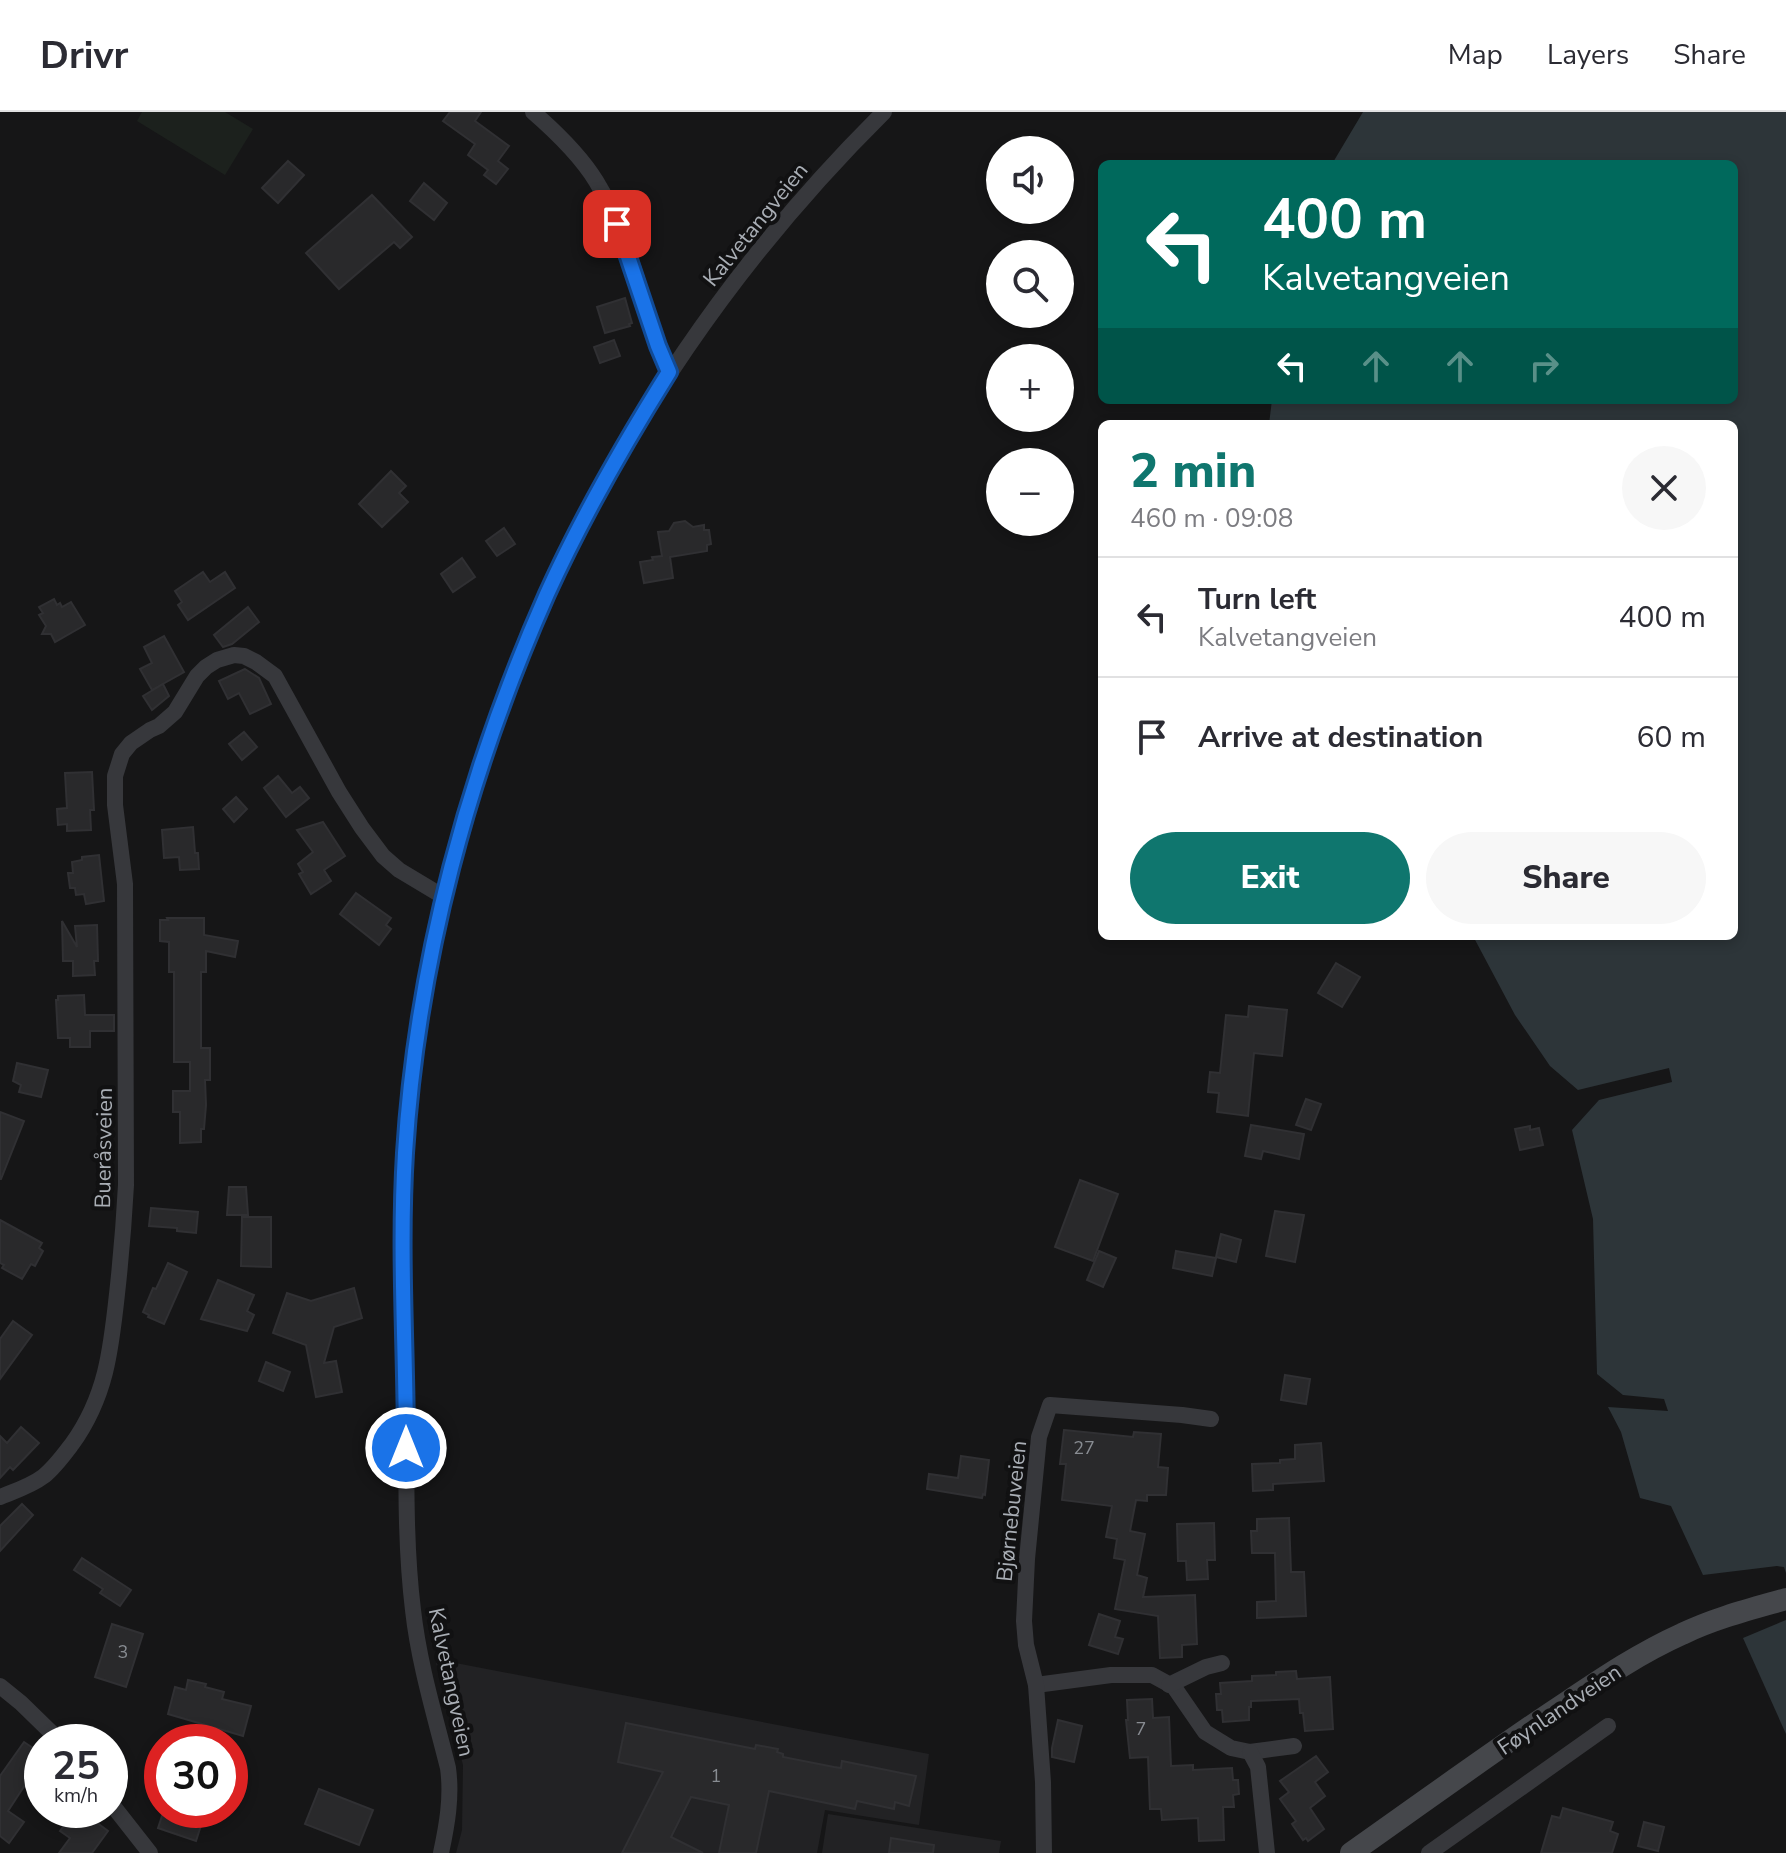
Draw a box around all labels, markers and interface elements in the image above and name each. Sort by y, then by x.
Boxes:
text: Drivr [40,30,128,81]
text: Map [1448,36,1503,74]
text: Layers [1547,36,1629,74]
text: Share [1673,36,1746,74]
map controls [986,136,1074,536]
button: sound [986,136,1074,224]
street label: Kalvetangveien [696,156,815,293]
text: 400 m [1262,181,1427,258]
pin [583,190,651,258]
icon: left [1130,192,1234,296]
icon: arrive [595,202,639,246]
button: search [986,240,1074,328]
text: Kalvetangveien [1262,254,1510,303]
button: + [986,344,1074,432]
icon: left [1270,344,1314,388]
icon: ahead [1354,344,1398,388]
icon: ahead [1438,344,1482,388]
icon: right [1522,344,1566,388]
text: 2 min [1130,438,1256,504]
button: close [1622,446,1706,530]
button: − [986,448,1074,536]
text: 460 m · 09:08 [1130,501,1293,536]
text: Turn left [1198,579,1316,620]
icon: left [1130,595,1174,639]
text: 400 m [1619,597,1706,638]
text: Kalvetangveien [1198,620,1377,655]
icon: arrive [1130,715,1174,759]
text: Arrive at destination [1198,717,1483,758]
text: 60 m [1637,717,1706,758]
button: Exit [1130,832,1410,924]
button: Share [1426,832,1706,924]
street label: Bueråsveien [88,1087,120,1209]
position arrow [364,1406,448,1490]
house number: 27 [1073,1436,1095,1460]
street label: Bjørnebuveien [990,1439,1034,1583]
street label: Kalvetangveien [421,1605,481,1759]
house number: 3 [118,1640,128,1664]
street label: Føynlandveien [1492,1657,1627,1762]
house number: 7 [1136,1717,1146,1741]
speed limit sign: 30 [144,1724,248,1828]
text: 25 [52,1739,100,1793]
house number: 1 [711,1764,721,1788]
text: km/h [54,1782,98,1809]

